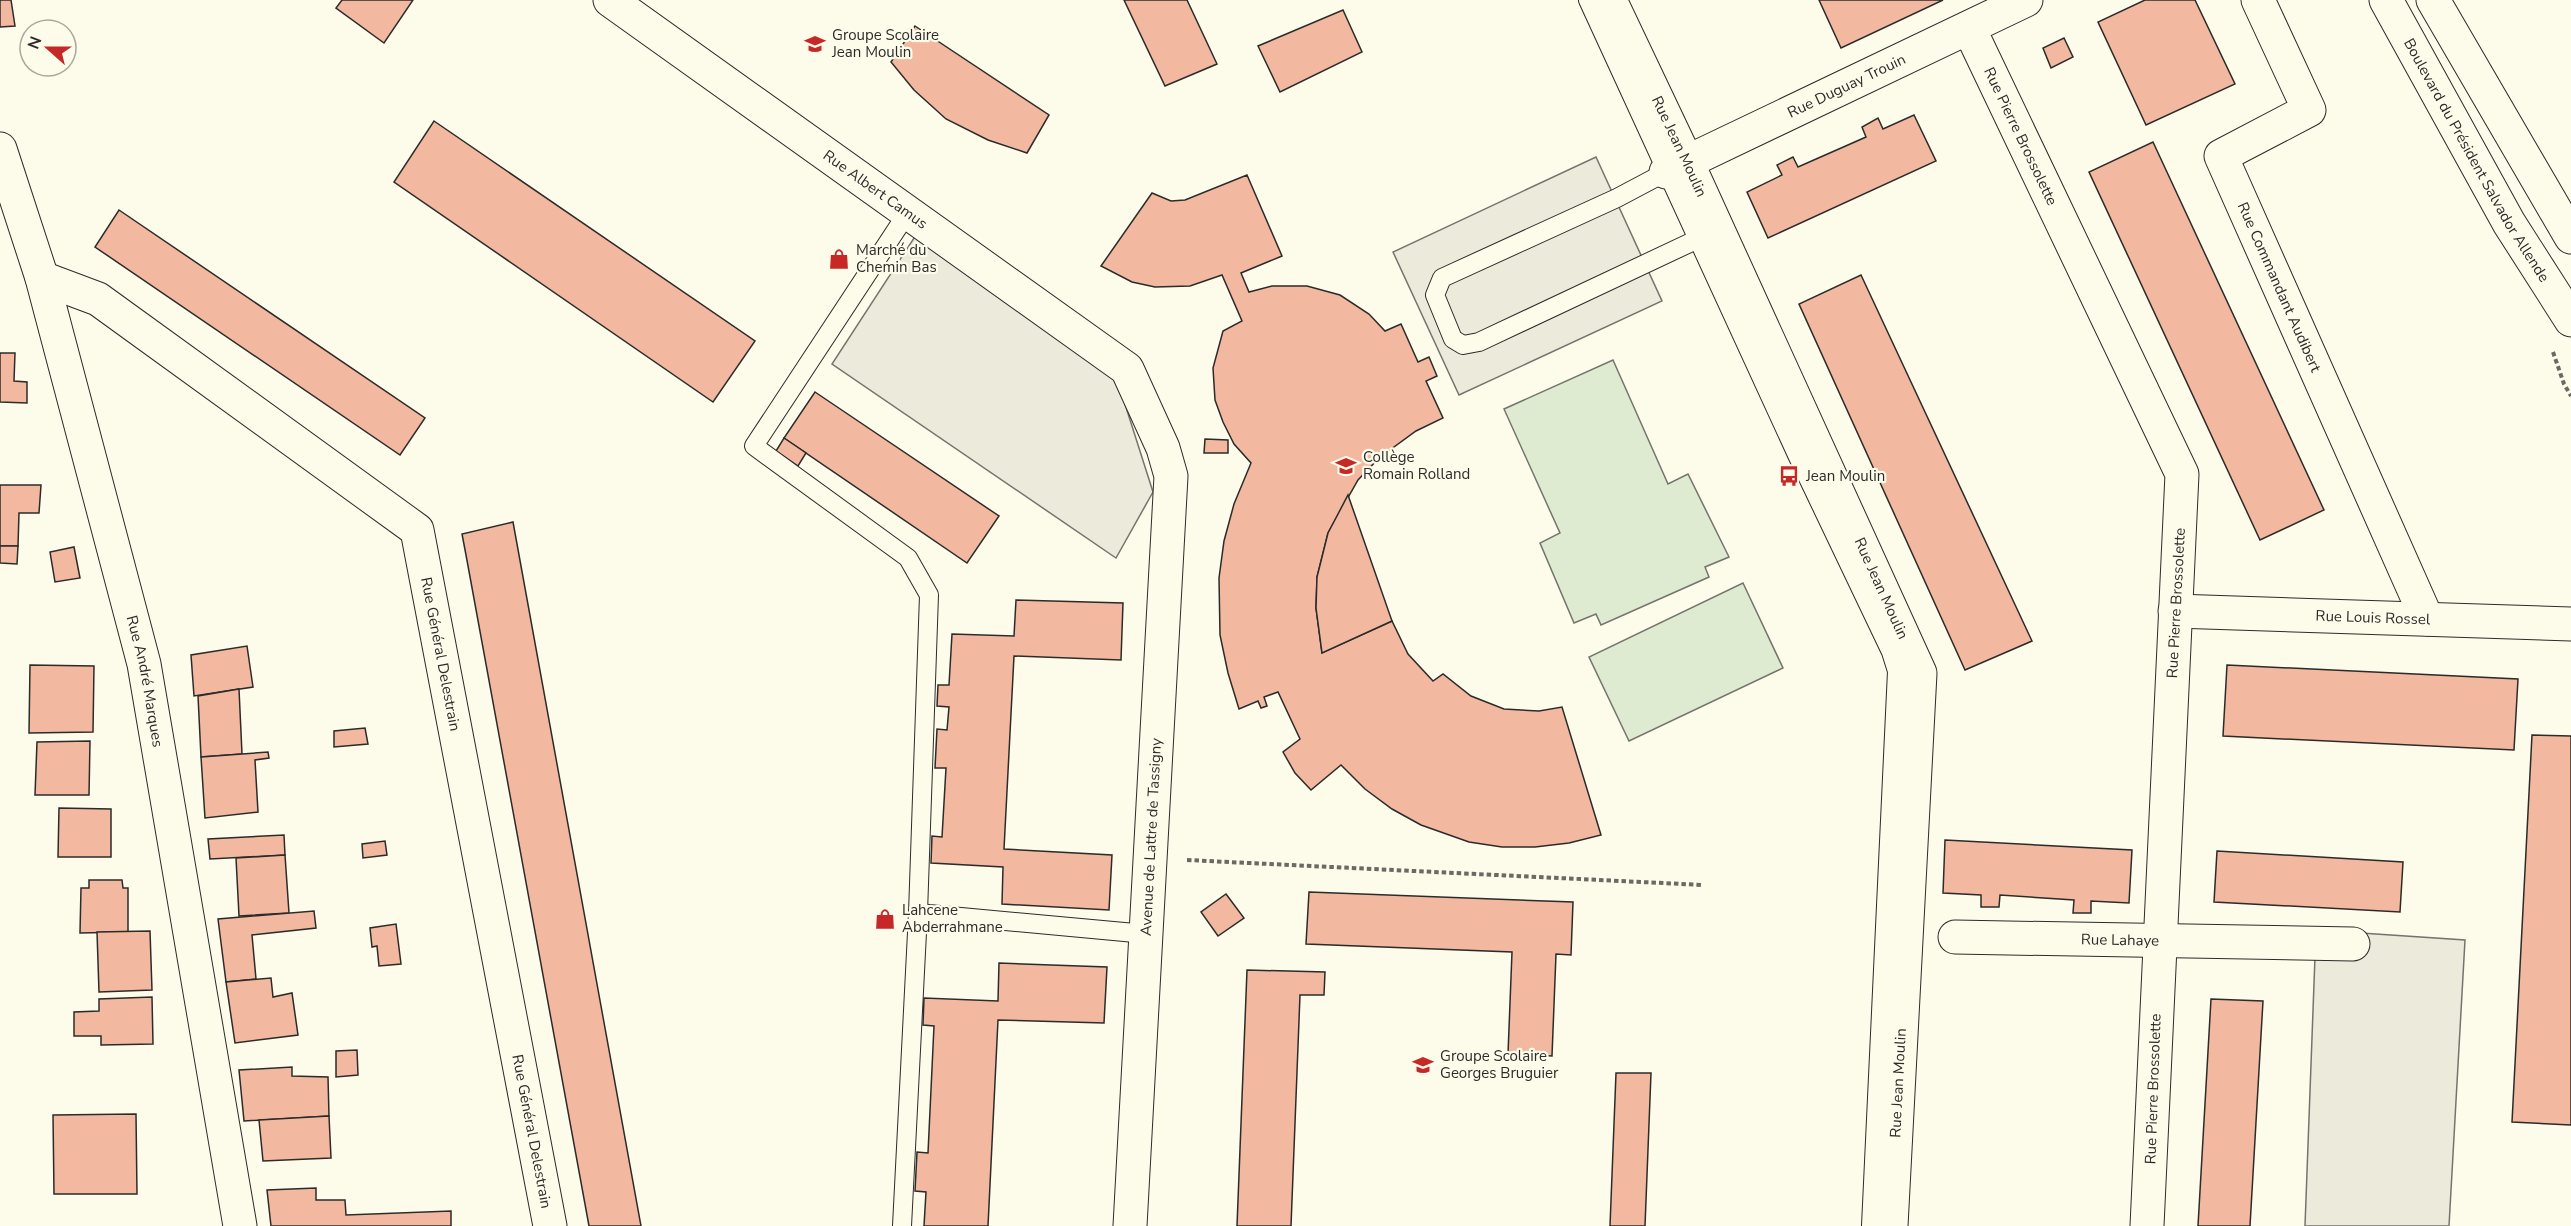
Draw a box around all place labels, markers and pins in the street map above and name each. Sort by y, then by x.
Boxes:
place label: Groupe Scolaire Jean Moulin [831,25,939,62]
school or university icon: Groupe Scolaire Jean Moulin [803,32,827,56]
place label: Marché du Chemin Bas [856,240,937,277]
shop icon: Marché du Chemin Bas [827,247,851,271]
place label: Collège Romain Rolland [1363,447,1470,484]
school or university icon: Collège Romain Rolland [1334,454,1358,478]
bus stop icon: Jean Moulin [1777,464,1801,488]
place label: Jean Moulin [1805,466,1885,486]
place label: Lahcene Abderrahmane [902,900,1003,937]
shop icon: Lahcene Abderrahmane [873,907,897,931]
place label: Groupe Scolaire Georges Bruguier [1440,1046,1559,1083]
school or university icon: Groupe Scolaire Georges Bruguier [1411,1053,1435,1077]

